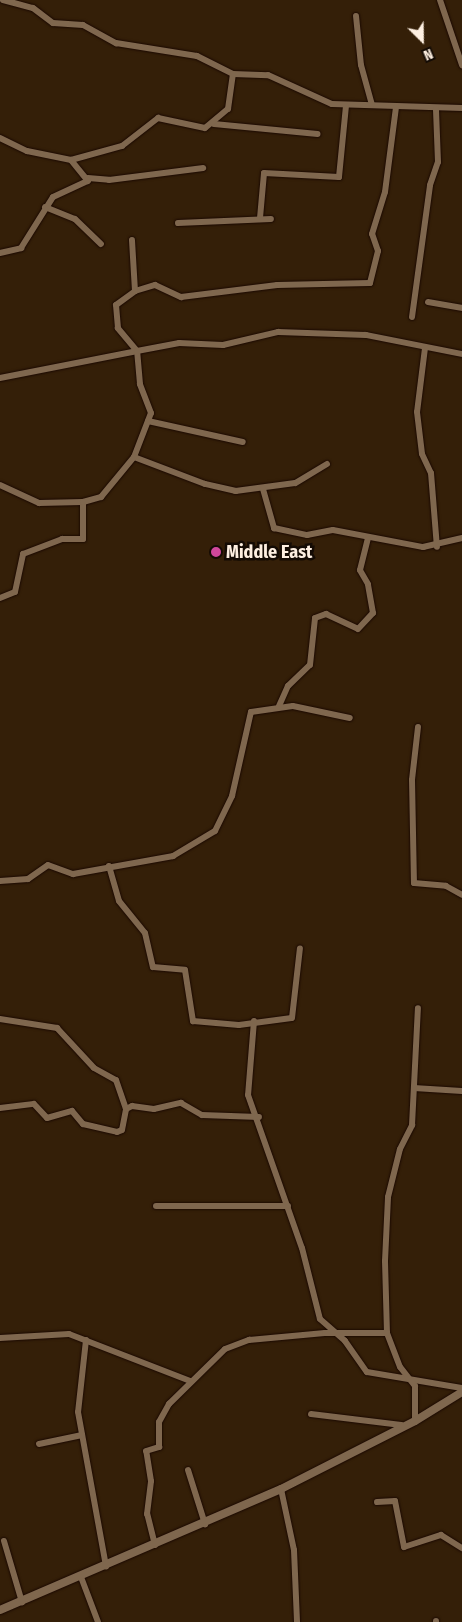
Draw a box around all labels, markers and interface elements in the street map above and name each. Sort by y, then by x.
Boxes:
north arrow [397,15,447,65]
text: N [421,45,435,64]
place label: Middle East [226,541,312,563]
marker: Middle East [210,546,222,558]

